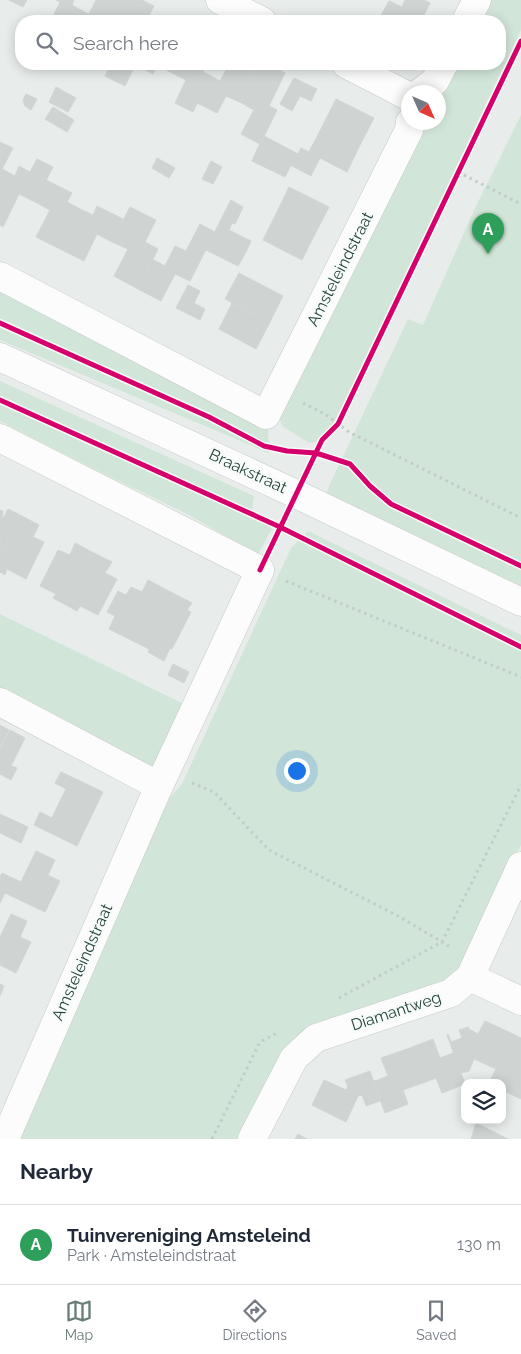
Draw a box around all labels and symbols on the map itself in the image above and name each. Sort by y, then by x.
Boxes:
north arrow [401,85,446,130]
street label: Amsteleindstraat [303,208,377,329]
pin: A [472,213,504,254]
street label: Braakstraat [206,445,290,498]
your location [284,758,310,784]
street label: Amsteleindstraat [48,900,117,1023]
street label: Diamantweg [349,987,443,1035]

